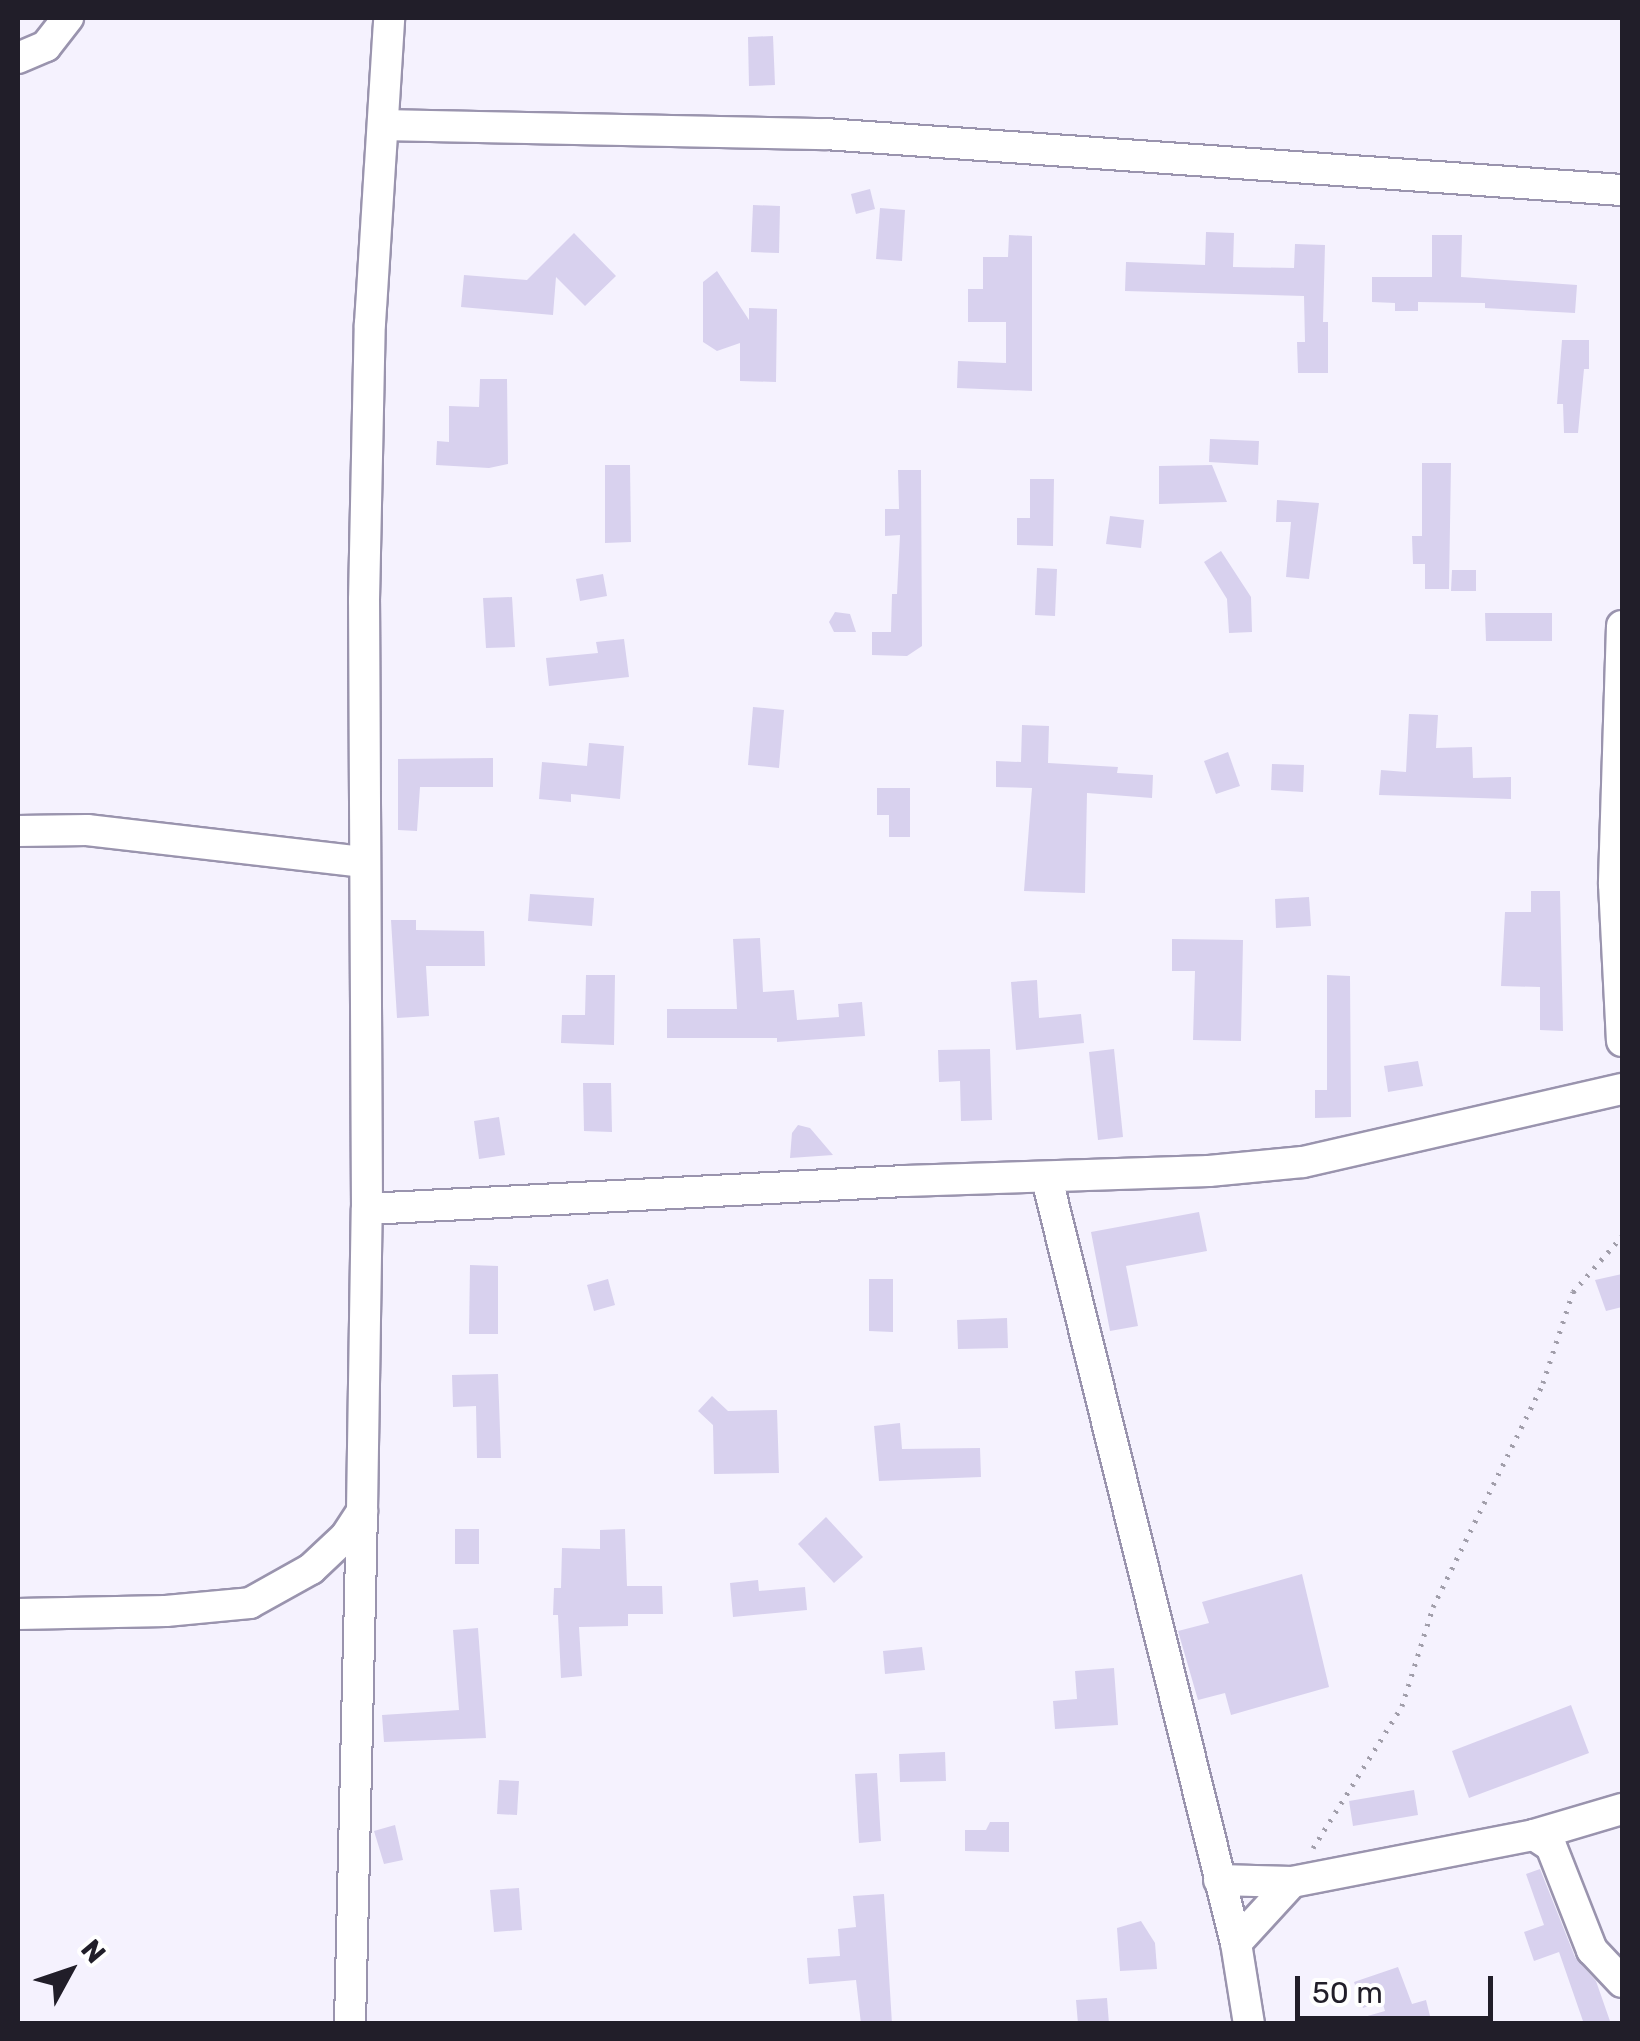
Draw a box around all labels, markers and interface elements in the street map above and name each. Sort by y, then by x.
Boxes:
north arrow [20,1921,120,2021]
text: N [74,1933,112,1970]
scale bar [1300,1956,1498,2018]
text: 50 m [1312,1975,1383,2011]

